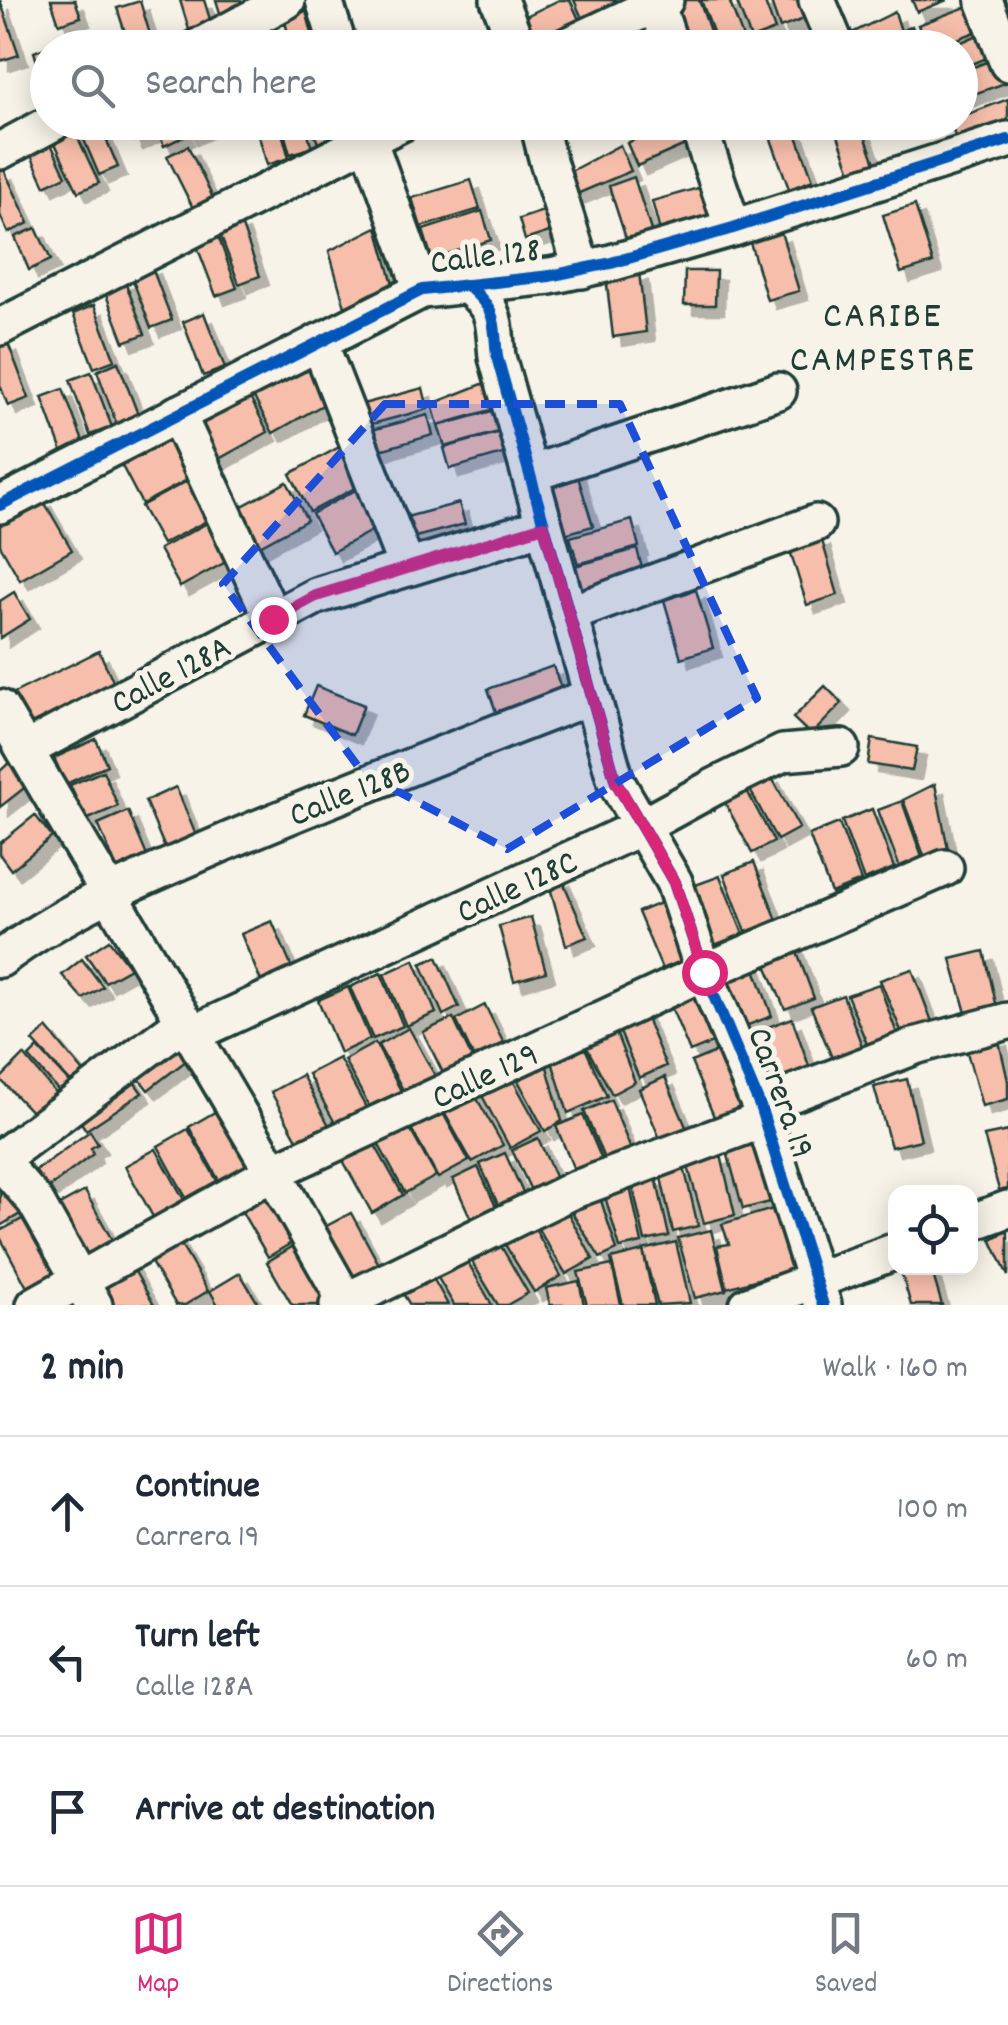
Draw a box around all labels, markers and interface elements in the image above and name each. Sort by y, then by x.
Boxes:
search box [30,30,978,140]
icon: search [65,58,120,113]
text: Search here [145,58,317,113]
street label: Calle 128 [428,227,544,291]
district label: CARIBE CAMPESTRE [790,291,976,390]
route end [251,597,297,643]
street label: Calle 128A [103,625,241,730]
street label: Calle 128B [282,749,419,843]
street label: Calle 128C [450,840,587,939]
route start [682,950,728,996]
street label: Carrera 19 [732,1021,825,1166]
street label: Calle 129 [424,1032,548,1125]
map controls [888,1185,978,1275]
button: locate [888,1185,978,1275]
text: 2 min [40,1340,124,1400]
text: Walk · 160 m [822,1347,968,1393]
text: Continue [135,1461,260,1516]
icon: ahead [40,1484,95,1539]
text: 100 m [897,1488,968,1534]
text: Carrera 19 [135,1516,260,1562]
text: Turn left [135,1611,260,1666]
icon: left [40,1634,95,1689]
text: 60 m [906,1638,968,1684]
text: Calle 128A [135,1666,254,1712]
icon: arrive [40,1784,95,1839]
text: Arrive at destination [135,1784,435,1839]
tab: Map [131,1906,186,2006]
tab: Directions [447,1906,553,2006]
tab: Saved [815,1906,877,2006]

